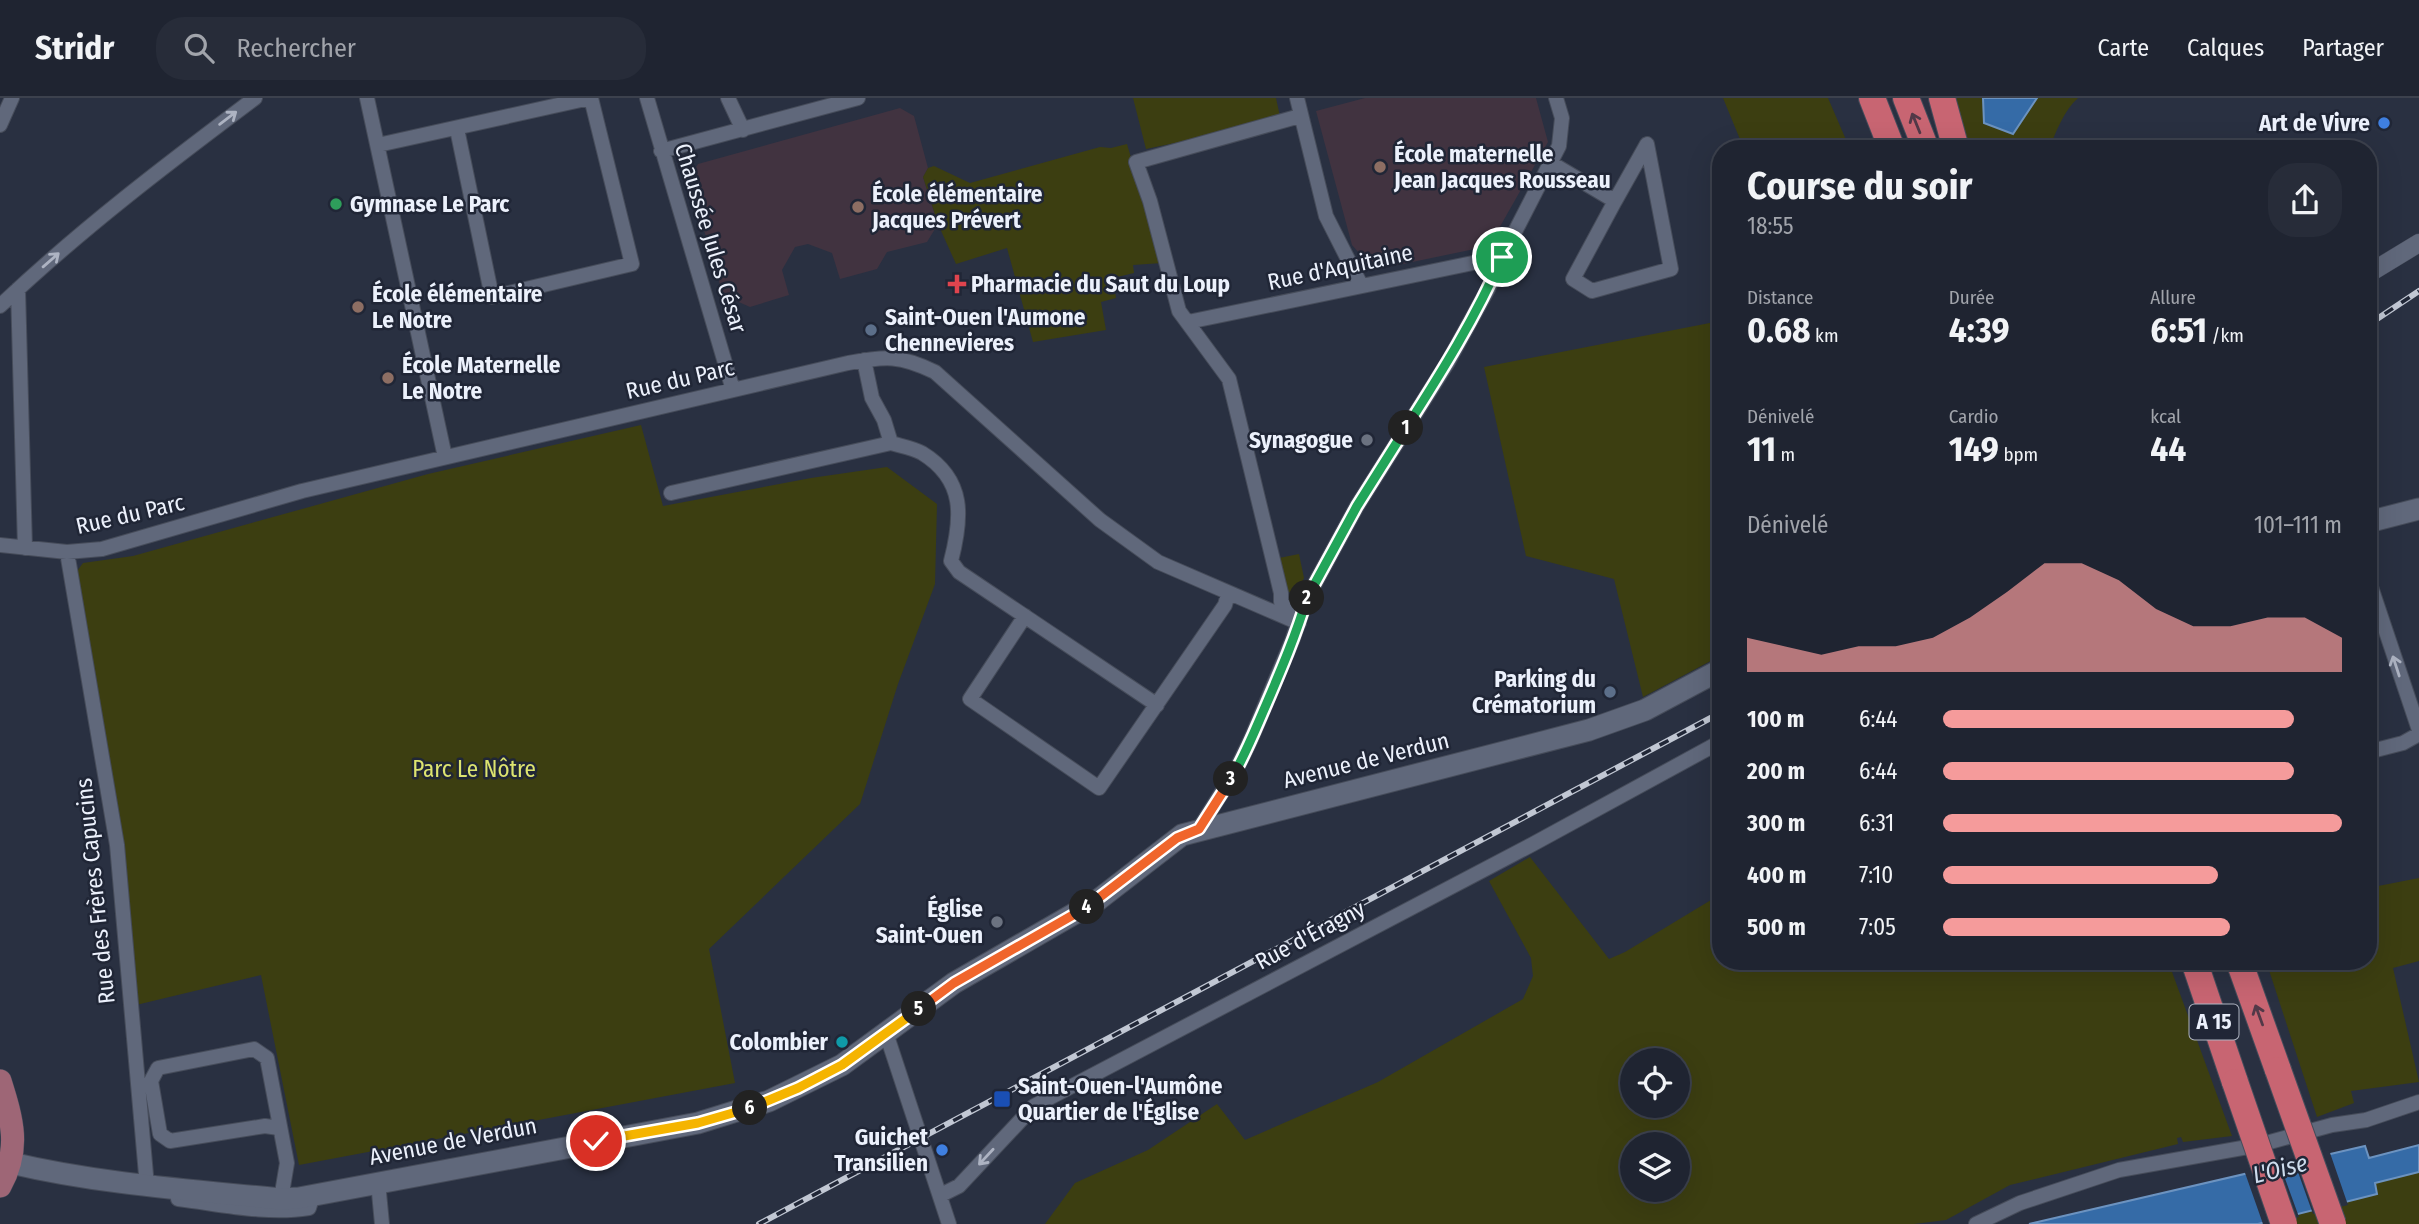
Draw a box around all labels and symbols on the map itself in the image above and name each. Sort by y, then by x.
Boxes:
place label: Art de Vivre [2258,109,2370,137]
one-way arrow [218,110,237,125]
one-way arrow [1909,113,1922,135]
marker: Art de Vivre [2376,115,2392,131]
place label: École maternelle Jean Jacques Rousseau [1393,139,1611,194]
street label: Chaussée Jules César [669,140,753,336]
marker: École maternelle Jean Jacques Rousseau [1372,159,1388,175]
place label: École élémentaire Jacques Prévert [871,179,1043,234]
place label: Gymnase Le Parc [350,190,509,218]
marker: Gymnase Le Parc [328,196,344,212]
marker: École élémentaire Jacques Prévert [850,199,866,215]
pin [1472,227,1532,287]
street label: Rue d'Aquitaine [1265,238,1415,296]
one-way arrow [41,252,59,268]
place label: Pharmacie du Saut du Loup [971,270,1230,298]
marker: Pharmacie du Saut du Loup [949,276,965,292]
place label: École élémentaire Le Notre [372,279,543,334]
marker: École élémentaire Le Notre [350,299,366,315]
place label: Saint-Ouen l'Aumone Chennevieres [885,303,1086,357]
marker: Saint-Ouen l'Aumone Chennevieres [863,322,879,338]
place label: École Maternelle Le Notre [402,350,561,405]
street label: Rue du Parc [623,353,737,405]
marker: École Maternelle Le Notre [380,370,396,386]
pin: 1 [1388,410,1424,446]
place label: Synagogue [1249,426,1353,454]
marker: Synagogue [1359,432,1375,448]
street label: Rue du Parc [73,488,187,540]
pin: 2 [1290,580,1324,616]
one-way arrow [2389,655,2402,677]
place label: Parking du Crématorium [1472,665,1596,719]
marker: Parking du Crématorium [1602,684,1618,700]
street label: Avenue de Verdun [1280,726,1452,794]
park label: Parc Le Nôtre [412,755,536,783]
pin: 3 [1214,762,1248,796]
street label: Rue des Frères Capucins [69,777,121,1005]
pin: 4 [1070,890,1104,924]
street label: Rue d'Éragny [1250,893,1370,976]
place label: Église Saint-Ouen [876,894,983,949]
marker: Église Saint-Ouen [989,914,1005,930]
pin: 5 [902,992,936,1026]
road number: A 15 [2190,1004,2238,1040]
one-way arrow [2251,1005,2264,1027]
place label: Colombier [730,1028,829,1056]
marker: Colombier [834,1034,850,1050]
place label: Saint-Ouen-l'Aumône Quartier de l'Église [1018,1072,1223,1126]
marker: Saint-Ouen-l'Aumône Quartier de l'Église [992,1089,1012,1109]
pin: 6 [732,1090,768,1126]
street label: Avenue de Verdun [367,1111,539,1171]
pin [566,1111,626,1171]
place label: Guichet Transilien [834,1123,929,1177]
marker: Guichet Transilien [934,1142,950,1158]
one-way arrow [977,1148,994,1165]
water label: L'Oise [2250,1149,2310,1189]

